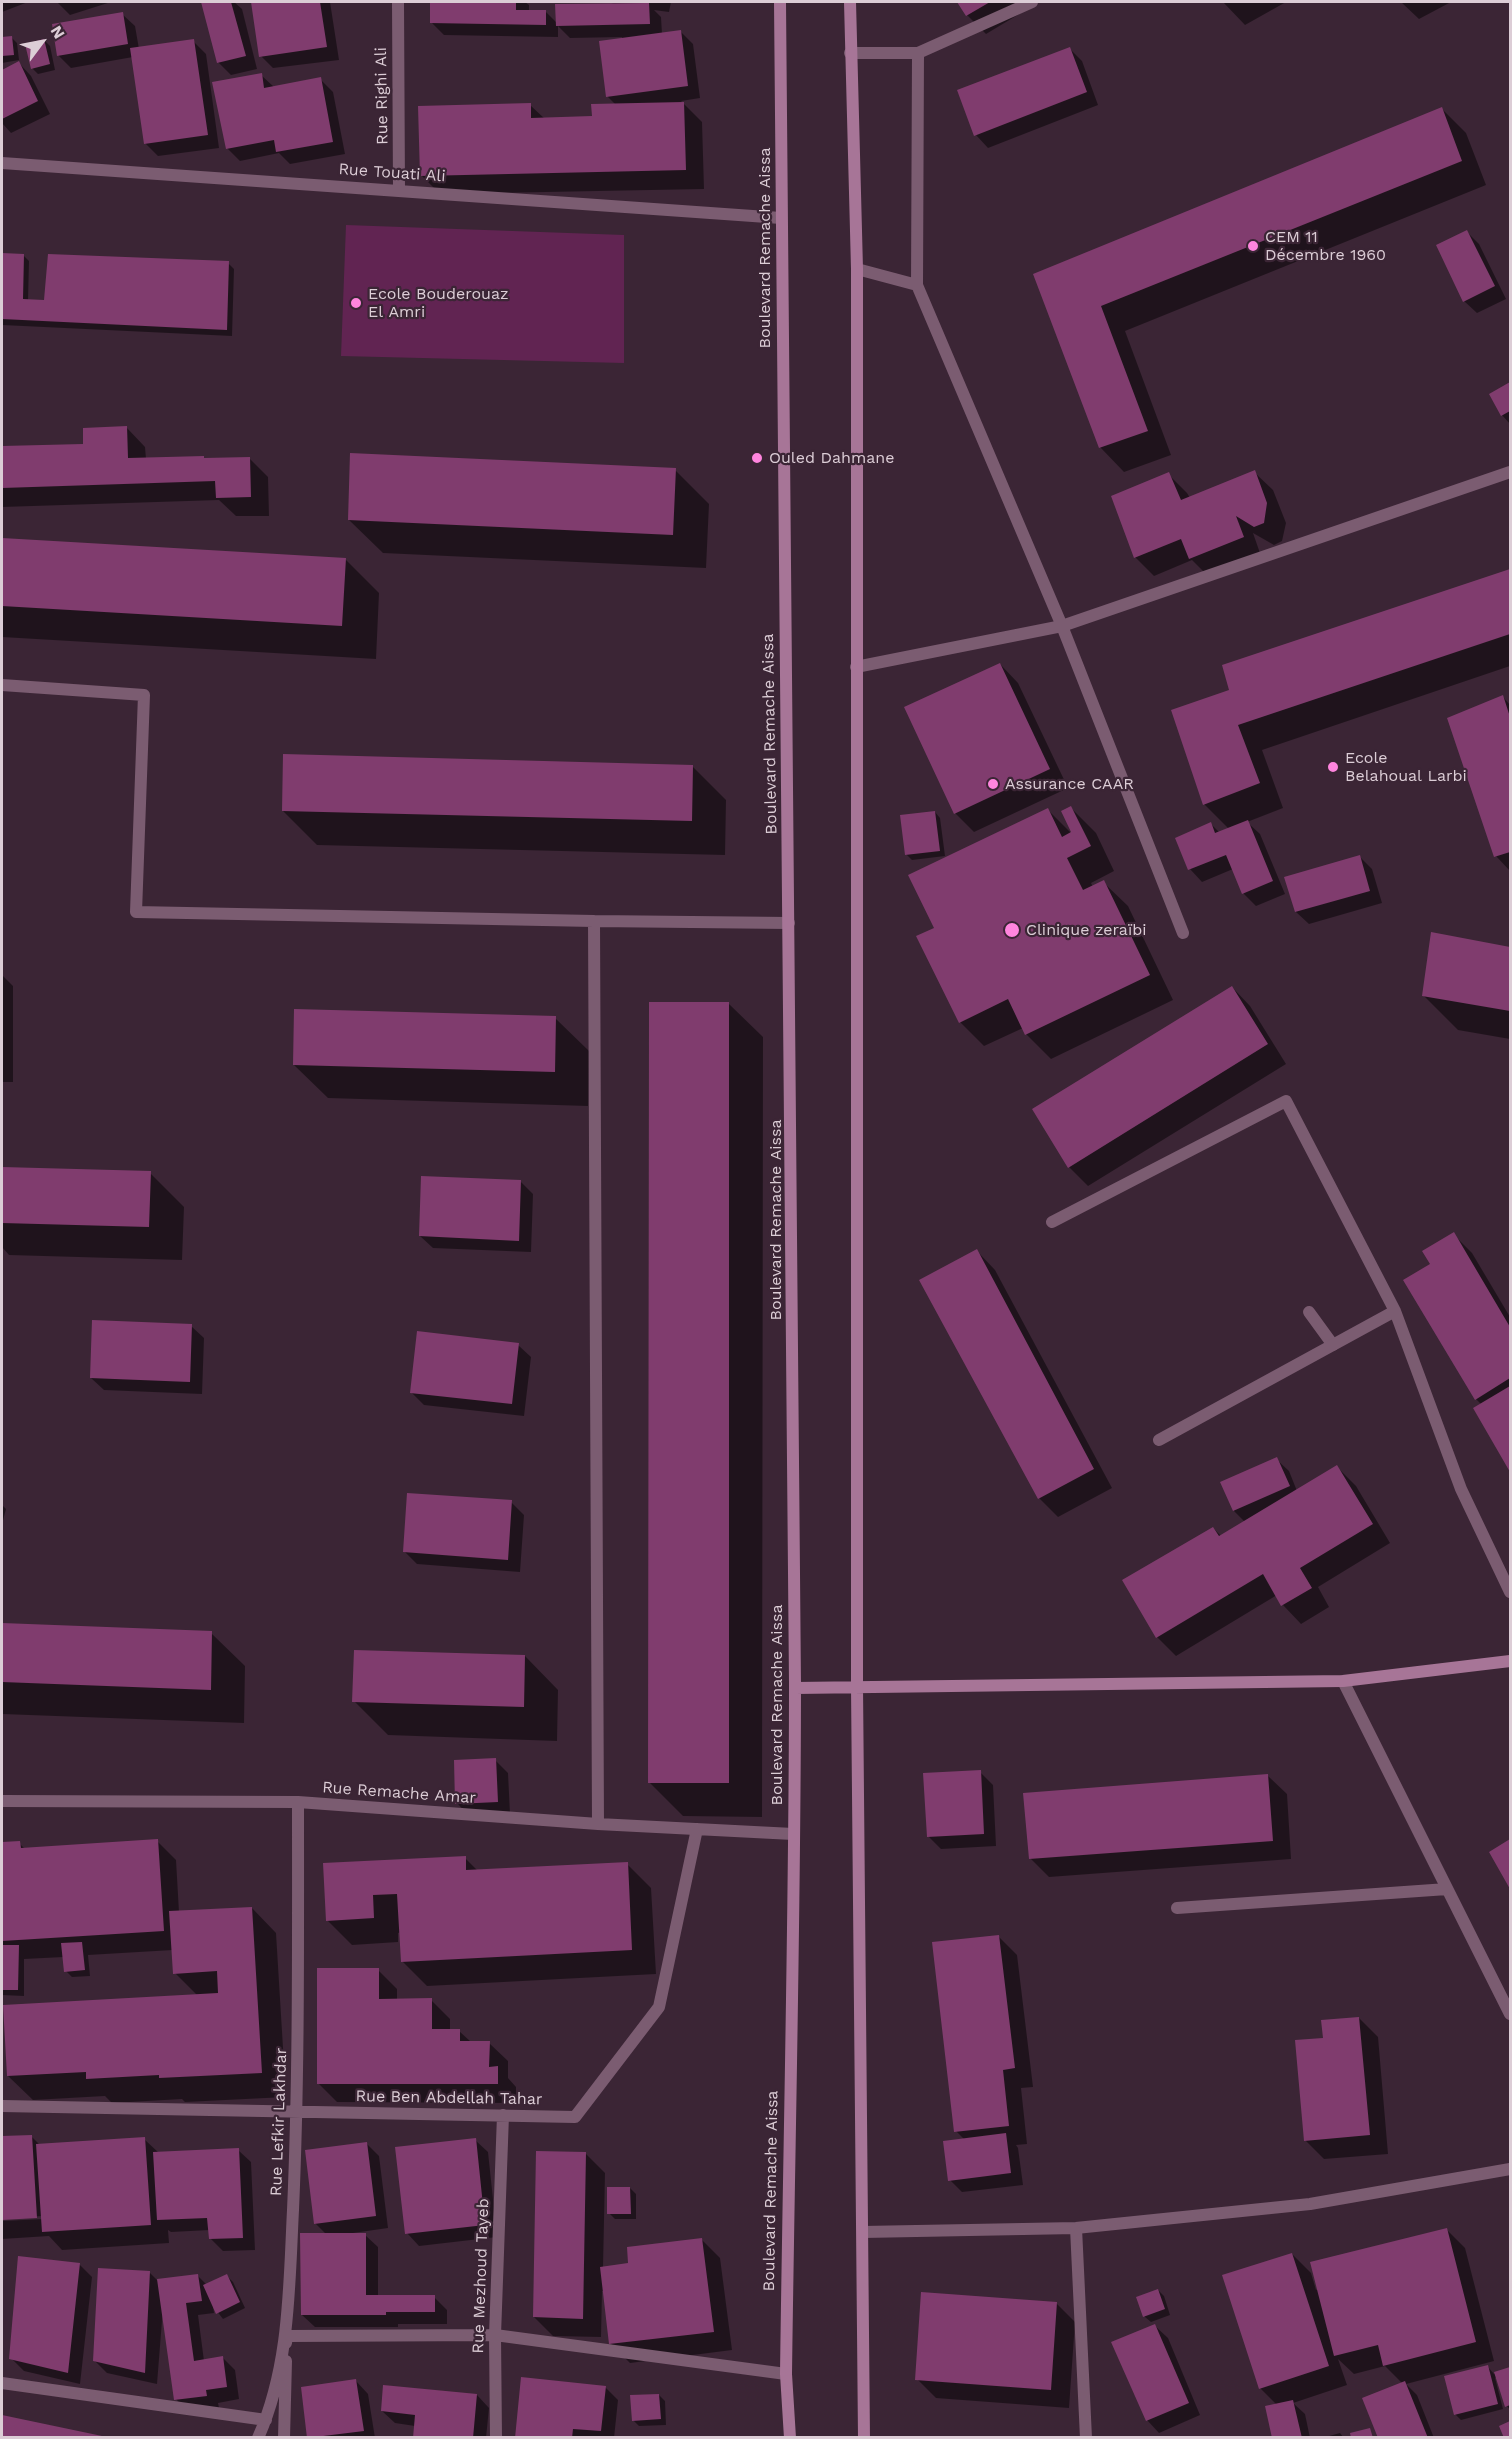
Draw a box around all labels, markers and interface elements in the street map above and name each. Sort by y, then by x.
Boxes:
north arrow [12,12,72,72]
text: N [46,22,69,42]
street label: Rue Righi Ali [372,47,392,145]
street label: Boulevard Remache Aissa [755,148,775,348]
street label: Rue Touati Ali [338,160,446,186]
place label: CEM 11 Décembre 1960 [1265,227,1386,265]
marker: CEM 11 Décembre 1960 [1246,239,1260,253]
place label: Ecole Bouderouaz El Amri [368,284,509,322]
marker: Ecole Bouderouaz El Amri [349,296,363,310]
place label: Ouled Dahmane [769,448,894,468]
marker: Ouled Dahmane [750,451,764,465]
street label: Boulevard Remache Aissa [759,633,781,835]
place label: Ecole Belahoual Larbi [1345,748,1467,786]
marker: Ecole Belahoual Larbi [1326,760,1340,774]
place label: Assurance CAAR [1005,774,1134,794]
marker: Assurance CAAR [986,777,1000,791]
place label: Clinique zeraïbi [1026,920,1146,940]
marker: Clinique zeraïbi [1003,921,1021,939]
street label: Boulevard Remache Aissa [766,1120,786,1320]
street label: Boulevard Remache Aissa [767,1605,787,1805]
street label: Rue Remache Amar [322,1778,476,1808]
street label: Rue Lefkir Lakhdar [267,2048,291,2196]
street label: Rue Ben Abdellah Tahar [355,2087,543,2109]
street label: Boulevard Remache Aissa [760,2090,782,2292]
street label: Rue Mezhoud Tayeb [469,2198,493,2354]

